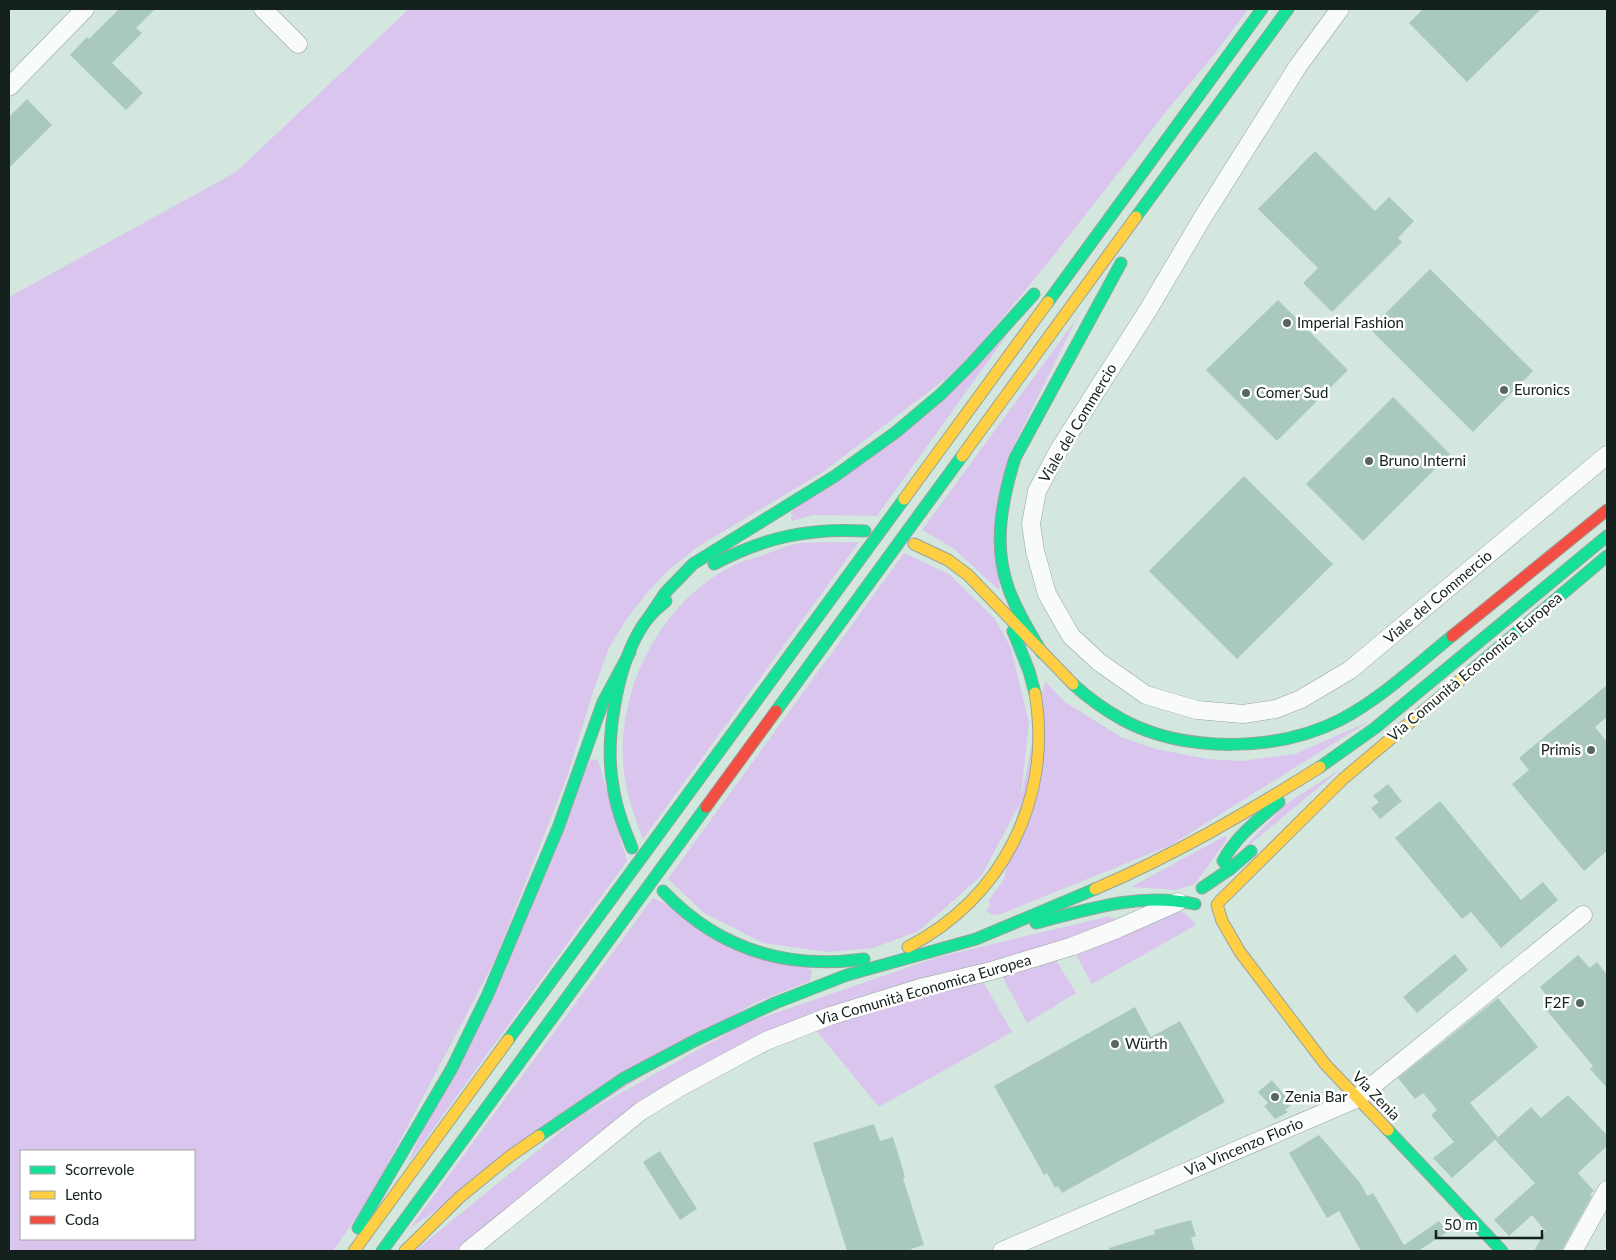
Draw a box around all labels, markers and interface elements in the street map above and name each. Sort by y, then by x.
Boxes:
place label: Imperial Fashion [1297,313,1404,331]
marker: Imperial Fashion [1281,317,1293,329]
street label: Viale del Commercio [1035,360,1120,485]
place label: Euronics [1514,380,1570,398]
place label: Comer Sud [1256,383,1328,401]
marker: Euronics [1498,384,1510,396]
marker: Comer Sud [1240,387,1252,399]
place label: Bruno Interni [1379,451,1466,469]
marker: Bruno Interni [1363,455,1375,467]
street label: Viale del Commercio [1380,546,1495,647]
street label: Via Comunità Economica Europea [1384,588,1565,744]
place label: Primis [1541,740,1581,758]
marker: Primis [1585,744,1597,756]
street label: Via Comunità Economica Europea [815,950,1033,1028]
place label: F2F [1544,993,1570,1011]
marker: F2F [1574,997,1586,1009]
place label: Würth [1125,1034,1168,1052]
marker: Würth [1109,1038,1121,1050]
street label: Via Zenia [1349,1067,1404,1124]
place label: Zenia Bar [1285,1087,1348,1105]
marker: Zenia Bar [1269,1091,1281,1103]
street label: Via Vincenzo Florio [1182,1113,1306,1179]
legend [20,1150,195,1240]
text: Scorrevole [65,1160,135,1178]
text: Lento [65,1185,102,1203]
scale bar [1436,1208,1542,1240]
text: Coda [65,1210,99,1228]
text: 50 m [1444,1215,1478,1233]

